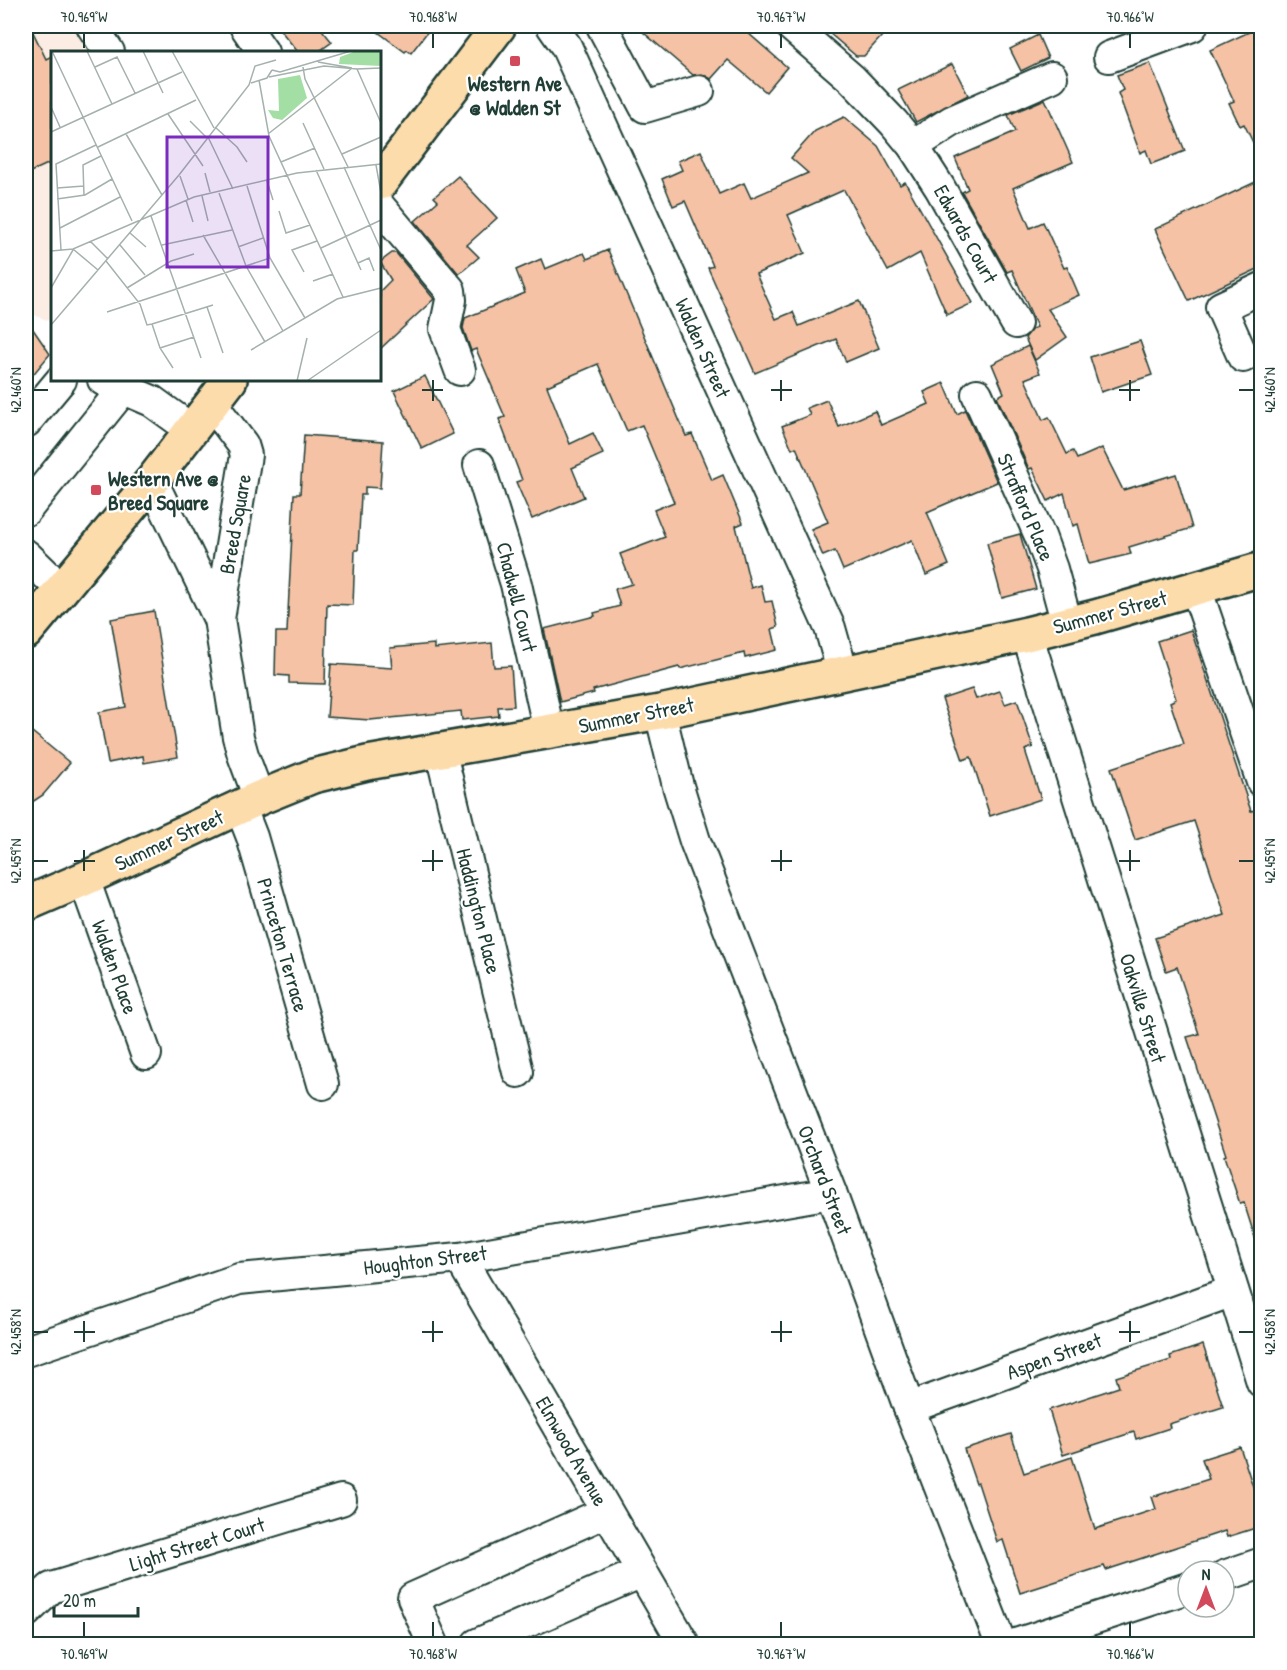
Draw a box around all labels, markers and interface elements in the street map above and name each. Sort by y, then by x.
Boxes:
text: 70.969°W [60,6,108,27]
text: 70.968°W [409,6,458,27]
text: 70.967°W [757,6,806,27]
text: 70.966°W [1106,6,1155,27]
inset map [51,51,381,381]
marker: Western Ave @ Walden St [508,54,522,68]
place label: Western Ave @ Walden St [468,69,563,122]
street label: Edwards Court [927,180,1005,289]
street label: Walden Street [668,293,738,403]
text: 42.460°N [5,367,26,413]
text: 42.460°N [1259,367,1280,413]
street label: Strafford Place [990,449,1062,565]
place label: Western Ave @ Breed Square [108,464,219,518]
street label: Breed Square [212,472,258,576]
marker: Western Ave @ Breed Square [89,483,103,497]
street label: Chadwell Court [489,539,545,656]
street label: Summer Street [1050,583,1171,641]
street label: Summer Street [576,689,697,740]
street label: Summer Street [110,802,229,878]
text: 42.459°N [5,839,26,883]
text: 42.459°N [1259,839,1280,883]
street label: Haddington Place [449,845,509,977]
street label: Princeton Terrace [250,875,316,1015]
street label: Walden Place [85,916,145,1018]
street label: Oakville Street [1113,950,1174,1067]
street label: Orchard Street [791,1121,859,1240]
street label: Houghton Street [362,1238,489,1282]
text: 42.458°N [5,1309,26,1355]
text: 42.458°N [1259,1309,1280,1355]
street label: Aspen Street [1003,1325,1106,1387]
street label: Elmwood Avenue [529,1391,615,1511]
street label: Light Street Court [126,1509,269,1578]
north arrow [1176,1559,1236,1619]
text: N [1202,1563,1211,1585]
scale bar [54,1580,138,1618]
text: 20 m [63,1588,96,1613]
text: 70.969°W [60,1643,108,1664]
text: 70.968°W [409,1643,458,1664]
text: 70.967°W [757,1643,806,1664]
text: 70.966°W [1106,1643,1155,1664]

